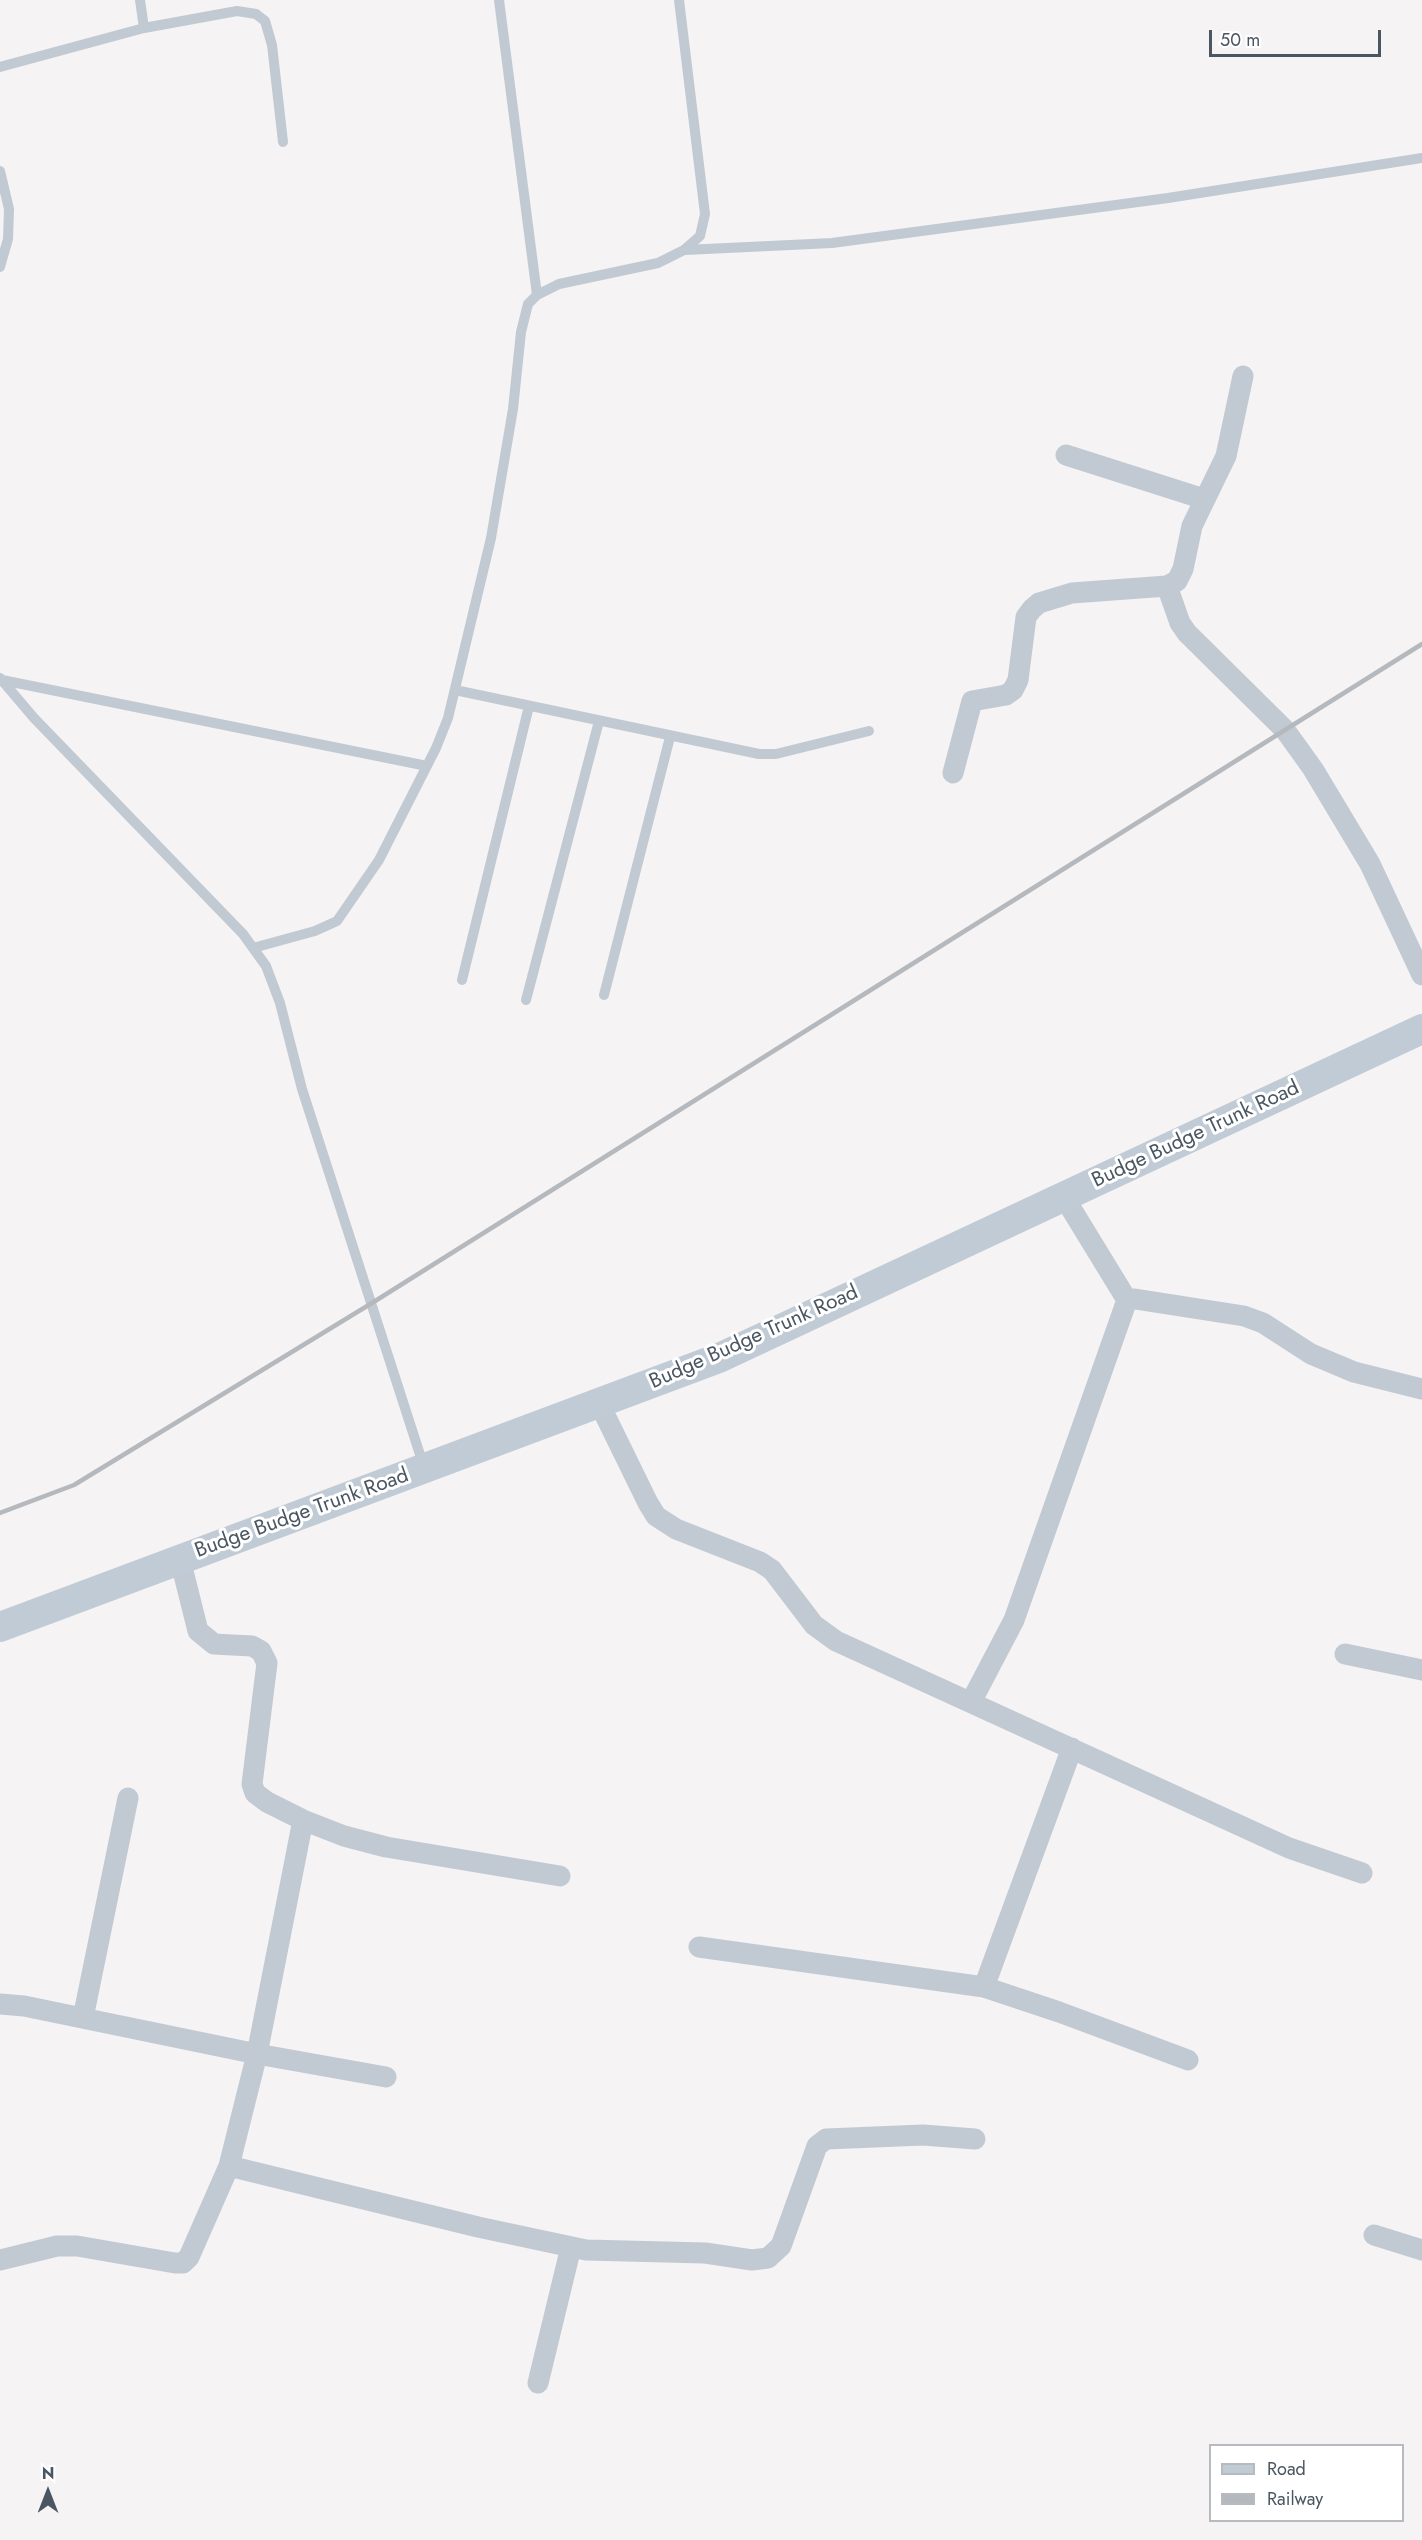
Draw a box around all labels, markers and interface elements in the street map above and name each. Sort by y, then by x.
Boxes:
scale bar [1212,18,1384,56]
text: 50 m [1220,27,1260,53]
street label: Budge Budge Trunk Road [1088,1076,1304,1194]
street label: Budge Budge Trunk Road [646,1281,862,1395]
street label: Budge Budge Trunk Road [192,1464,412,1564]
legend [1209,2444,1404,2522]
text: Road [1267,2456,1306,2482]
north arrow [18,2462,78,2522]
text: N [42,2462,54,2485]
text: Railway [1267,2486,1323,2512]

